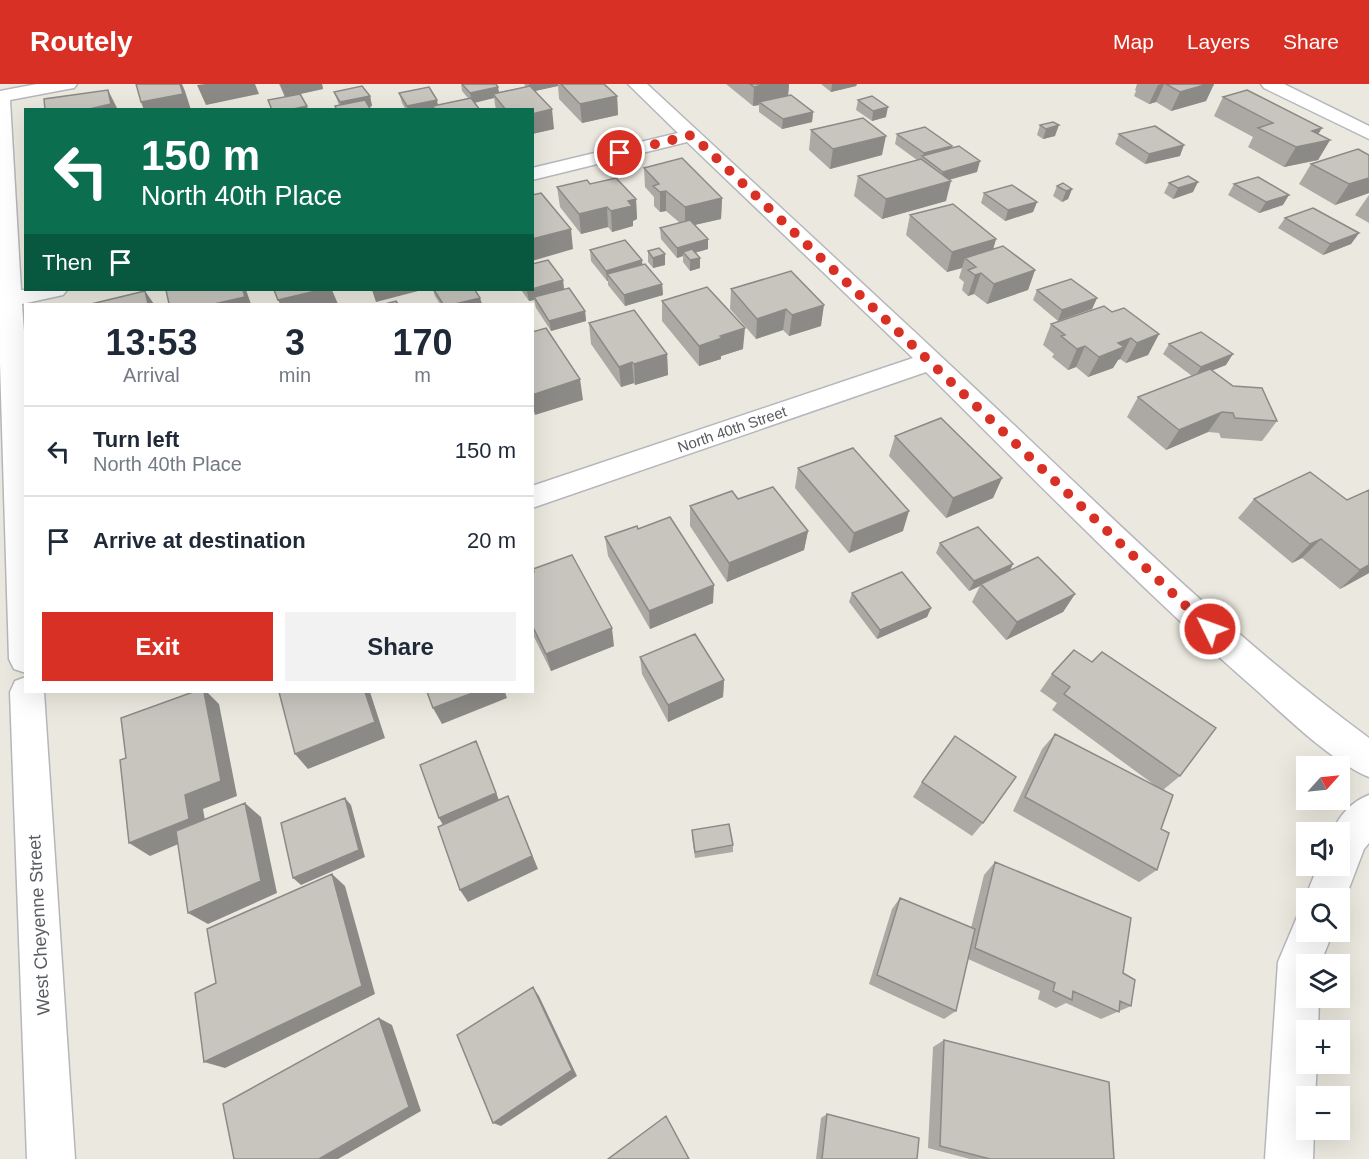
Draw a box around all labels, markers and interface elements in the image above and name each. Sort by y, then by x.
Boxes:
text: Routely [30,26,133,57]
text: Map [1113,30,1154,53]
text: Layers [1187,30,1250,53]
text: Share [1283,30,1339,53]
pin [594,127,645,178]
icon: left [42,132,120,210]
text: 150 m [141,132,260,179]
icon: arrive [603,136,636,169]
text: North 40th Place [141,181,342,211]
icon: arrive [104,246,137,279]
text: Then [42,250,92,275]
text: 13:53 [105,322,197,363]
text: 3 [285,322,305,363]
text: 170 [392,322,453,363]
text: Arrival [123,364,180,386]
text: min [279,364,311,386]
text: m [414,364,431,386]
street label: North 40th Street [675,402,790,456]
text: Turn left [93,427,179,452]
icon: left [42,435,75,468]
text: 150 m [455,438,516,463]
text: North 40th Place [93,453,242,475]
icon: arrive [42,525,75,558]
text: Arrive at destination [93,528,306,553]
text: 20 m [467,528,516,553]
position arrow [1178,597,1242,661]
button: Exit [42,612,273,681]
button: Share [285,612,516,681]
north arrow [1296,756,1350,810]
map controls [1296,756,1350,1140]
button: sound [1296,822,1350,876]
street label: West Cheyenne Street [24,834,54,1016]
button: search [1296,888,1350,942]
button: layers [1296,954,1350,1008]
button: + [1296,1020,1350,1074]
button: − [1296,1086,1350,1140]

